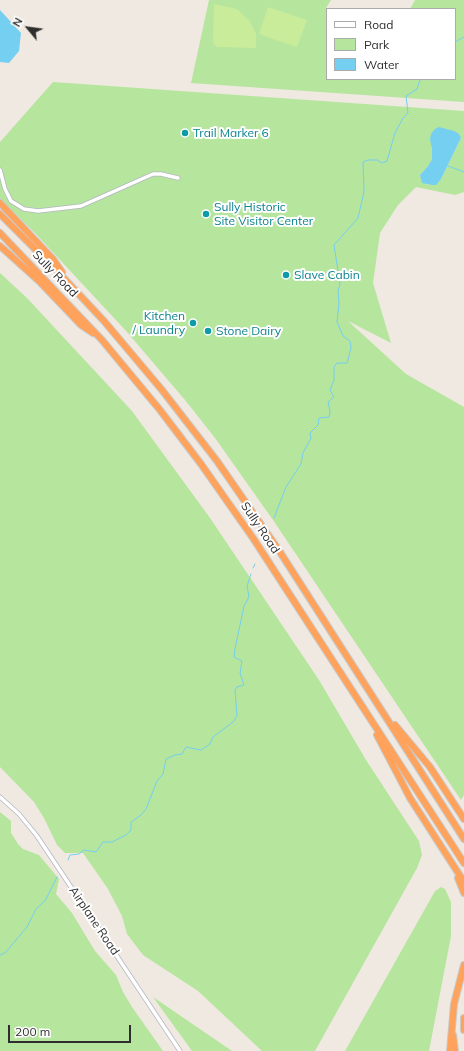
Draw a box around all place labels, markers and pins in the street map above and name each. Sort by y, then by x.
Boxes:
place label: Trail Marker 6 [193,126,269,140]
marker: Trail Marker 6 [180,128,190,138]
place label: Sully Historic Site Visitor Center [214,200,313,228]
marker: Sully Historic Site Visitor Center [201,209,211,219]
place label: Slave Cabin [294,268,360,282]
marker: Slave Cabin [281,270,291,280]
place label: Kitchen / Laundry [132,309,185,337]
marker: Kitchen / Laundry [188,318,198,328]
place label: Stone Dairy [216,324,281,338]
marker: Stone Dairy [203,326,213,336]

